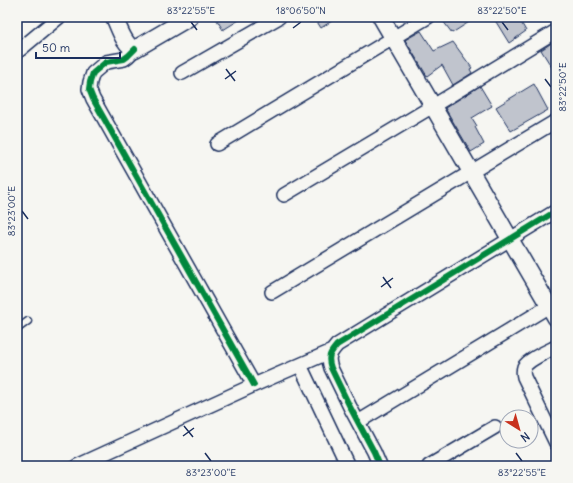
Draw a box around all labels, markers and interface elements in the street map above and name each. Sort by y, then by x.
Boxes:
text: 83°22'55"E [167,4,215,17]
text: 18°06'50"N [276,4,326,17]
text: 83°22'50"E [477,4,527,17]
scale bar [36,34,120,60]
text: 50 m [42,40,71,55]
text: 83°22'50"E [556,62,569,112]
text: 83°23'00"E [5,186,18,236]
north arrow [499,409,539,449]
text: N [518,429,532,445]
text: 83°23'00"E [186,466,236,479]
text: 83°22'55"E [498,466,546,479]

